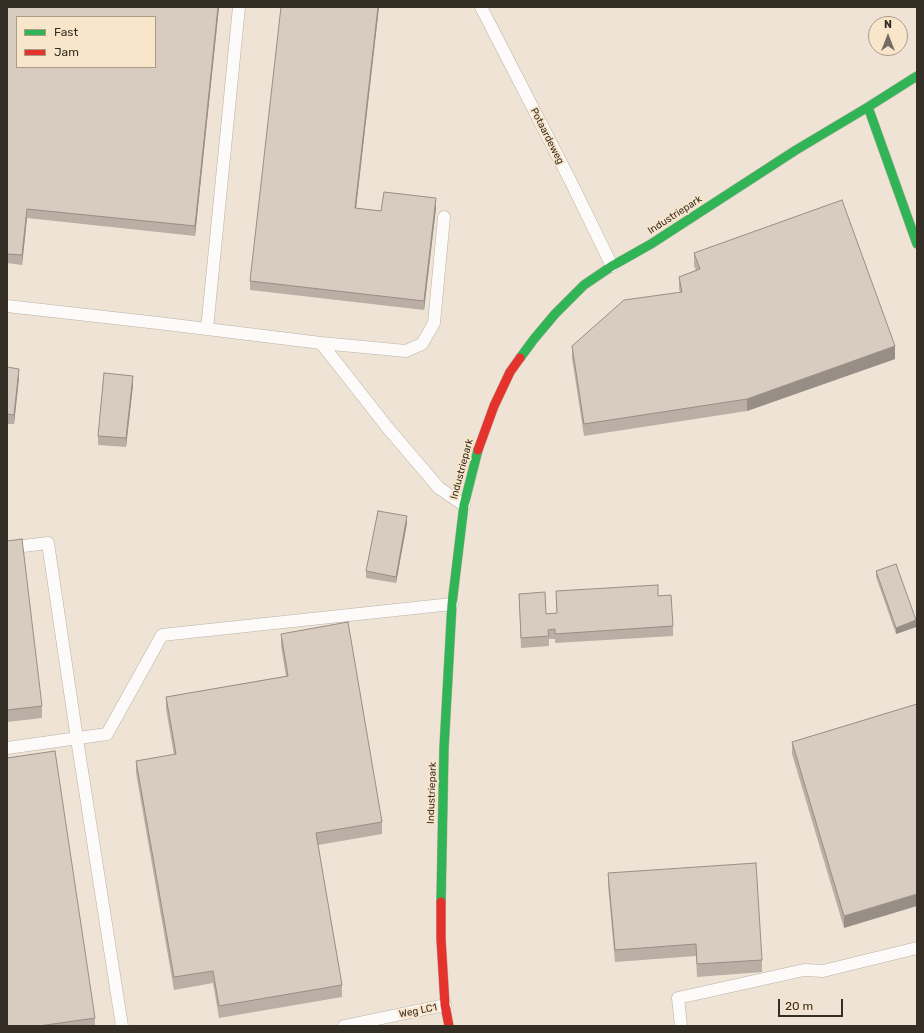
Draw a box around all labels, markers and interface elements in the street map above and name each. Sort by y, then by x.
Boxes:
legend [16,16,156,68]
north arrow [868,16,908,56]
text: N [884,18,892,31]
text: Fast [54,25,78,39]
text: Jam [54,45,79,59]
street label: Potaardeweg [528,106,566,166]
street label: Industriepark [646,193,704,237]
street label: Industriepark [448,437,476,501]
street label: Industriepark [425,762,439,824]
scale bar [780,991,845,1017]
text: 20 m [785,999,813,1013]
street label: Weg LC1 [398,1001,438,1021]

